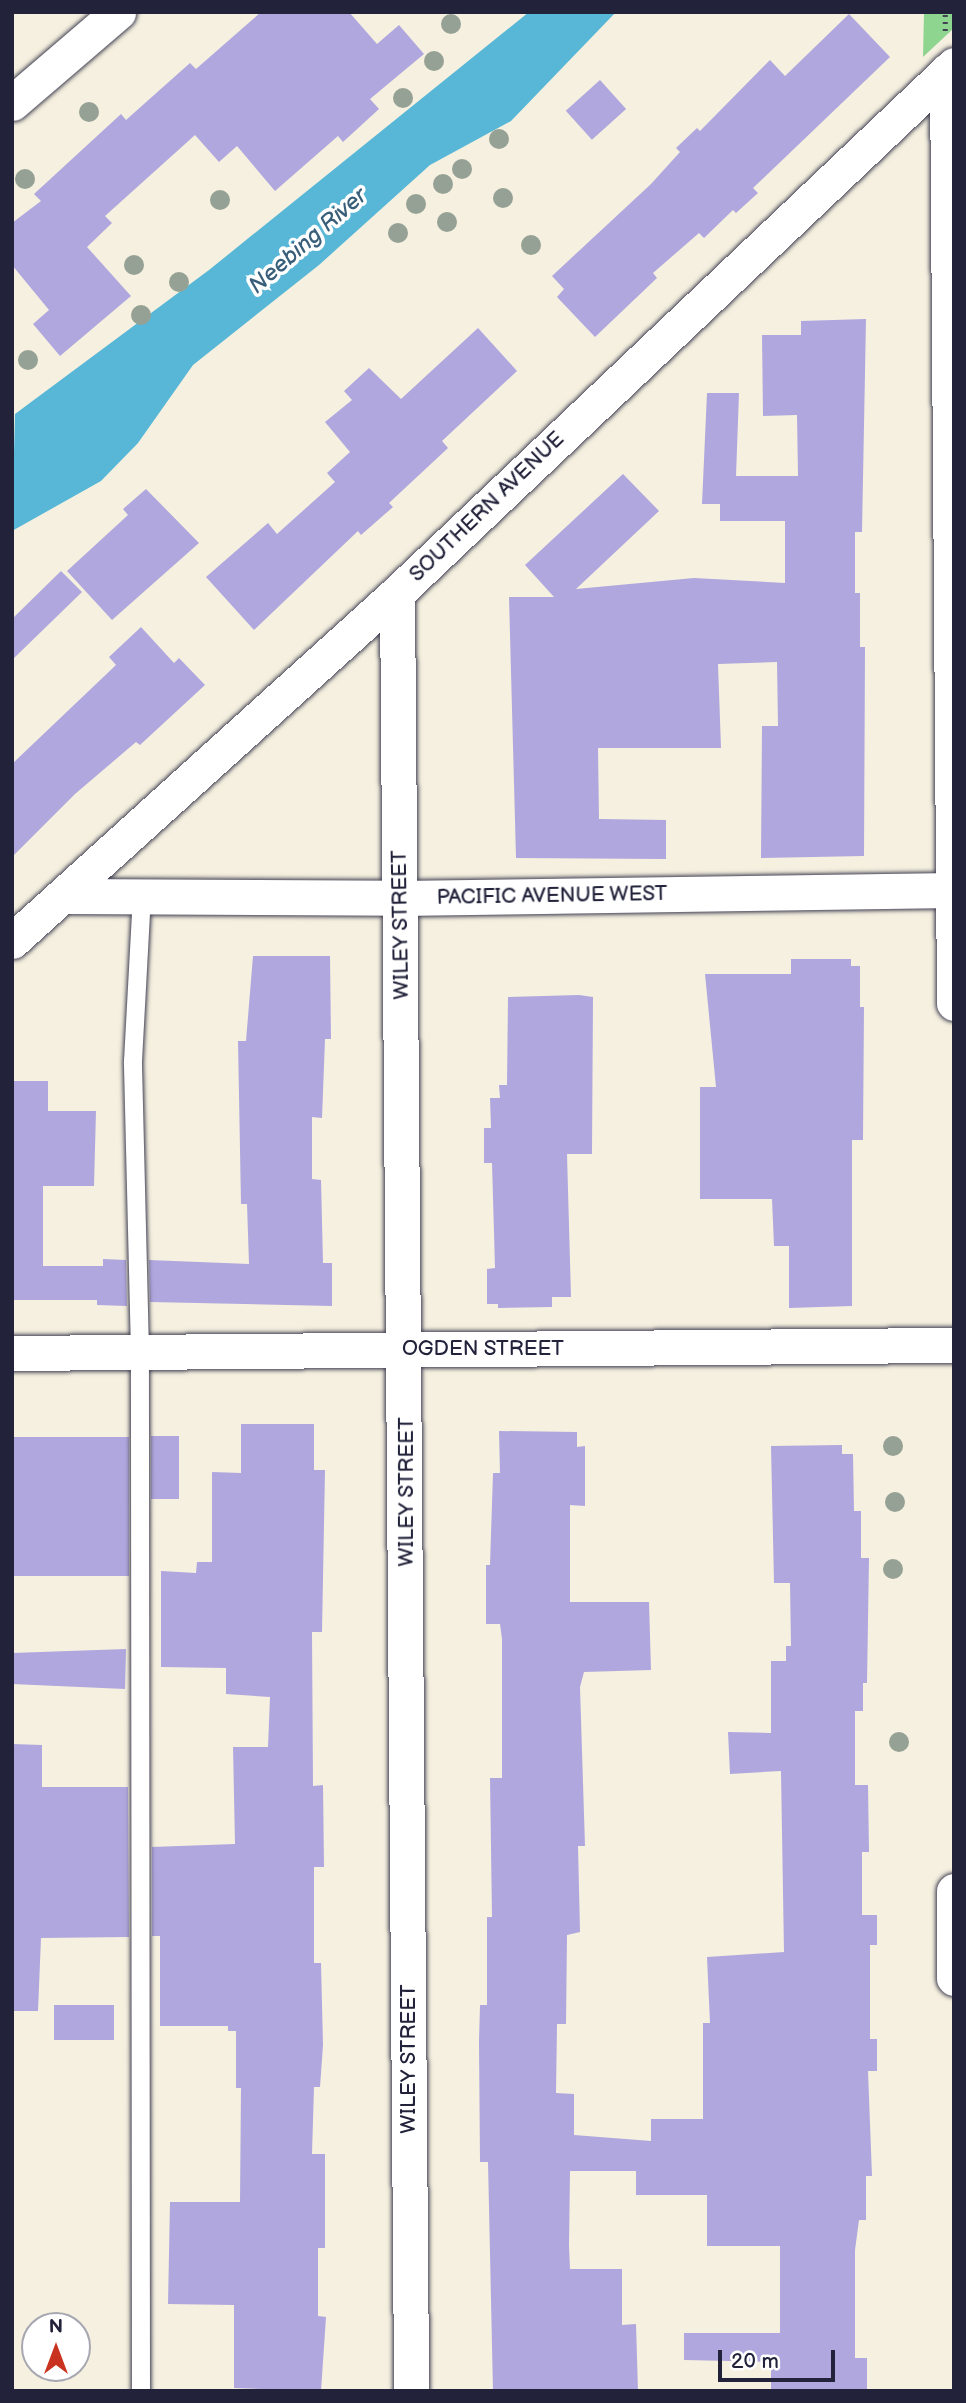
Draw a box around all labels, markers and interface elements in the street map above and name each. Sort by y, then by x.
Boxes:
water label: Neebing River [243,182,373,300]
street label: SOUTHERN AVENUE [404,427,570,587]
street label: WILEY STREET [387,850,415,1000]
street label: PACIFIC AVENUE WEST [436,881,668,911]
street label: OGDEN STREET [402,1336,564,1362]
street label: WILEY STREET [394,1417,420,1567]
street label: WILEY STREET [396,1984,422,2134]
north arrow [21,2312,91,2382]
text: N [49,2316,63,2339]
scale bar [721,2336,838,2380]
text: 20 m [731,2349,779,2374]

